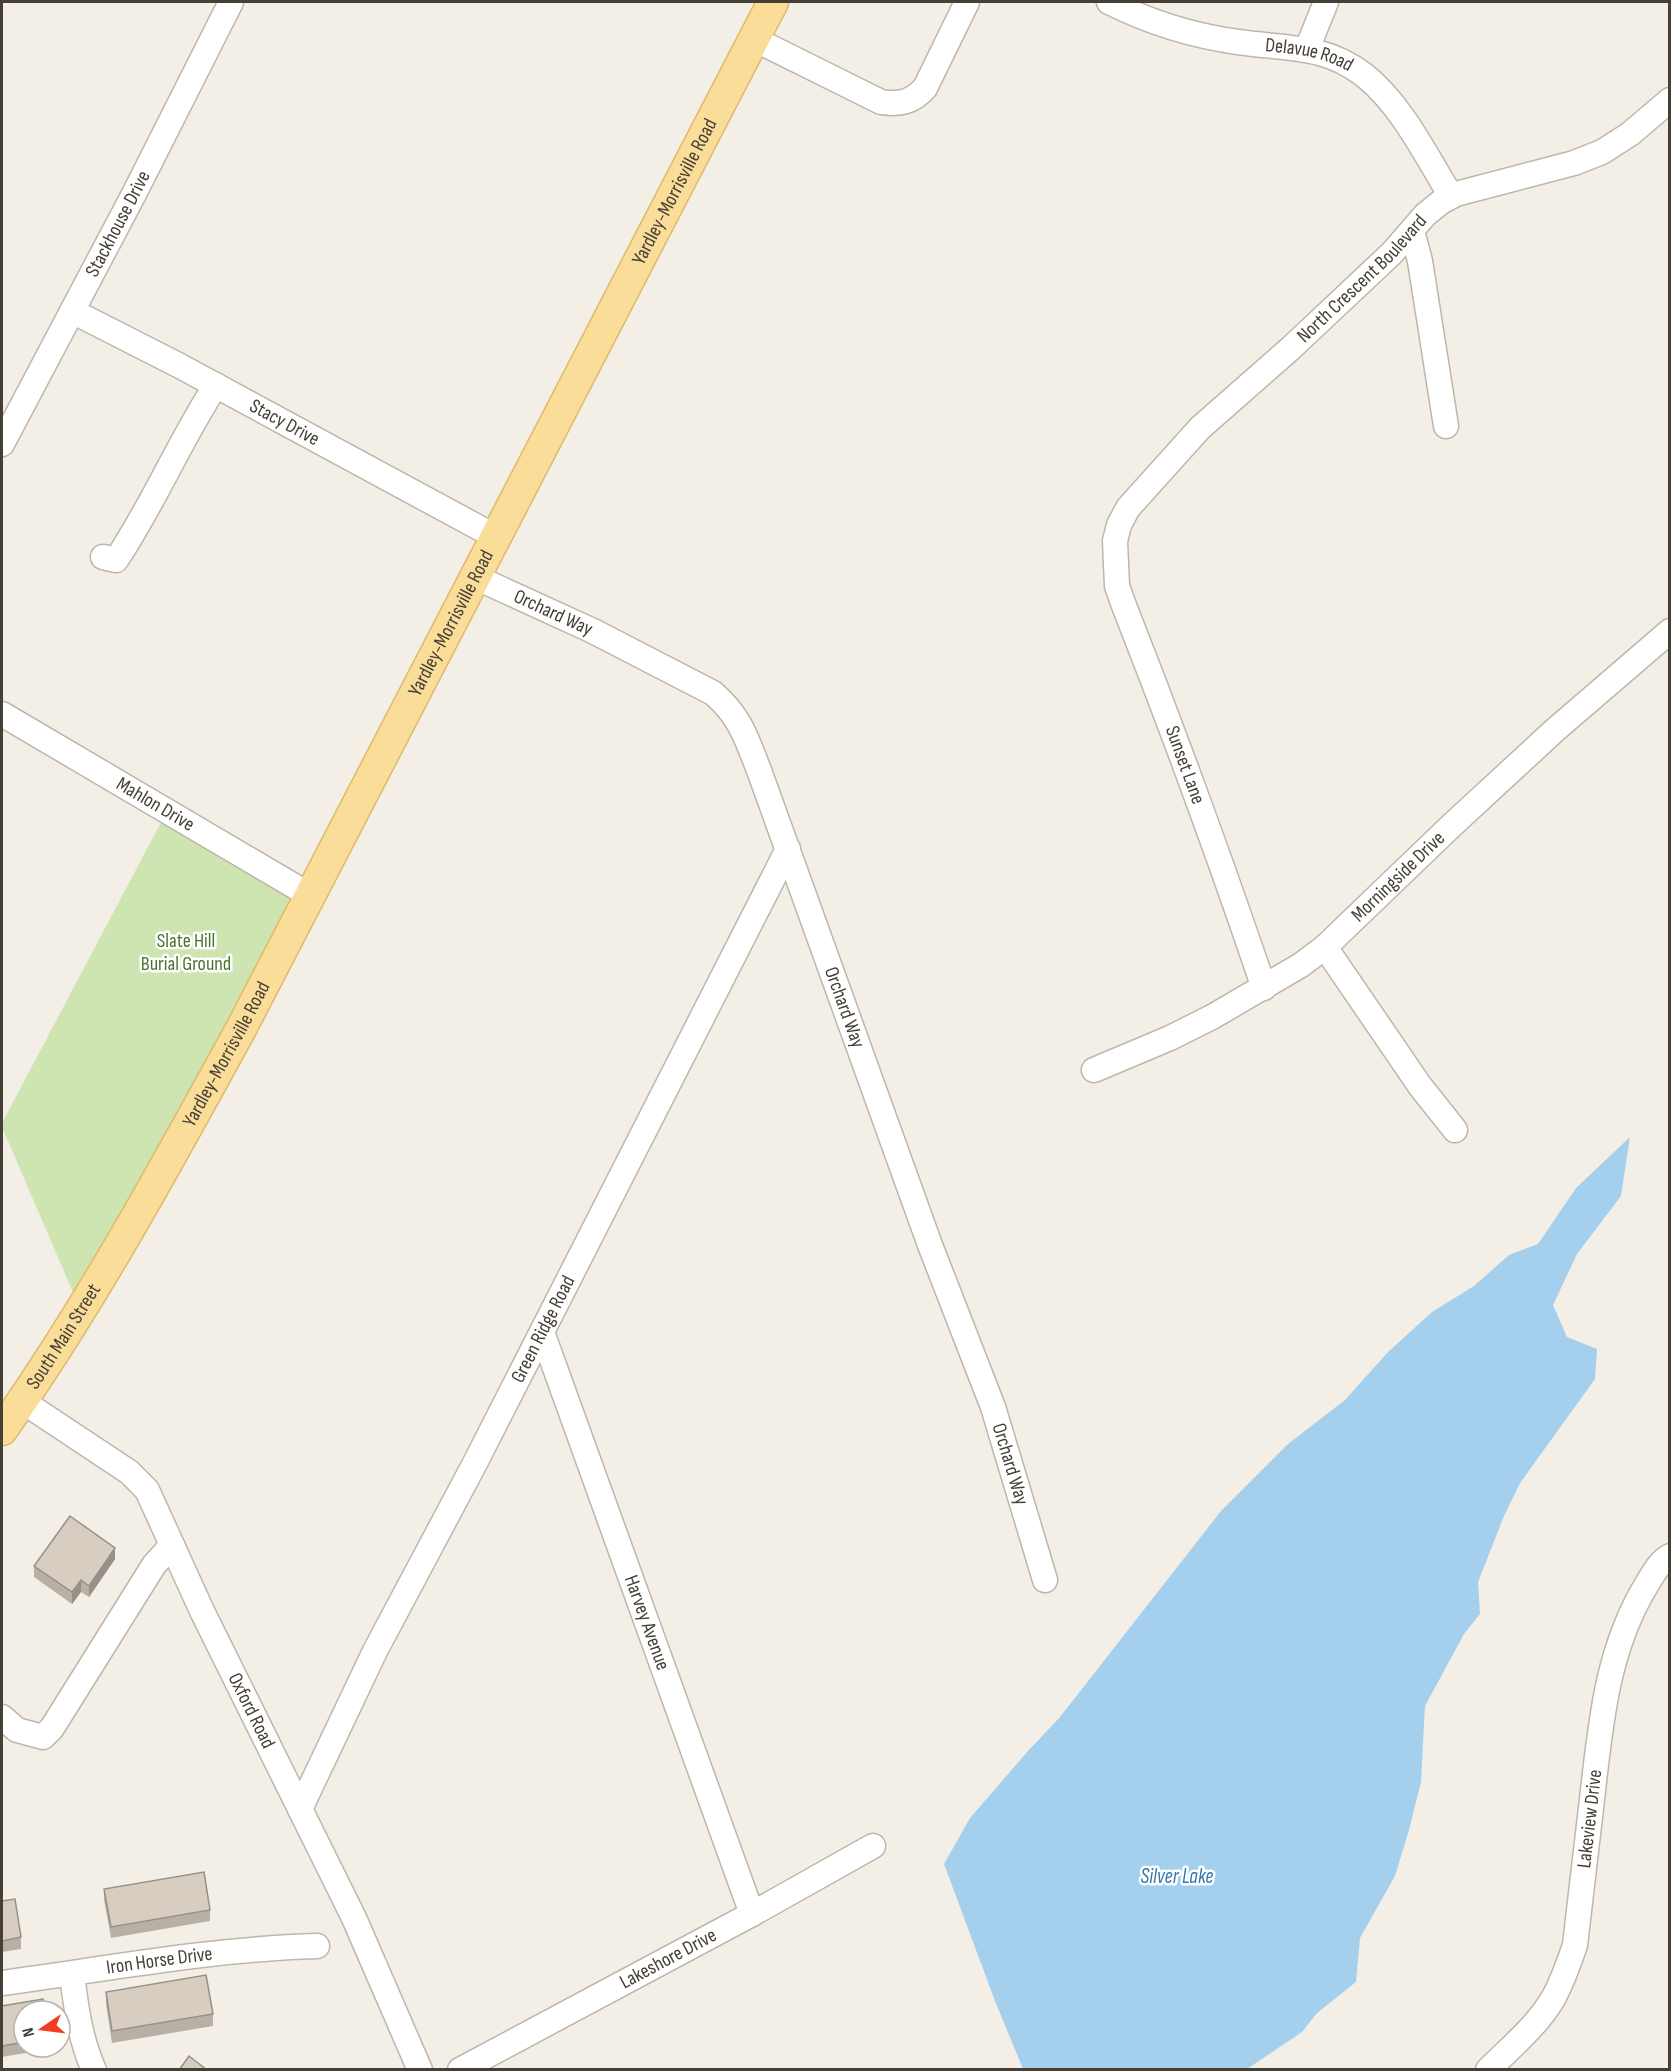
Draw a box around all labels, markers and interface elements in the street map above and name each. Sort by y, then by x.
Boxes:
street label: Delavue Road [1264,33,1358,77]
street label: Yardley-Morrisville Road [627,115,723,269]
street label: Stackhouse Drive [80,167,156,281]
street label: North Crescent Boulevard [1292,210,1432,348]
street label: Stacy Drive [245,394,324,451]
street label: Yardley-Morrisville Road [403,546,499,701]
street label: Orchard Way [510,584,597,641]
street label: Sunset Lane [1160,723,1210,807]
street label: Mahlon Drive [112,772,199,837]
street label: Morningside Drive [1347,826,1450,927]
park label: Slate Hill Burial Ground [141,929,231,976]
street label: Orchard Way [819,964,870,1051]
street label: Yardley-Morrisville Road [178,978,275,1131]
street label: Green Ridge Road [506,1272,580,1387]
street label: South Main Street [21,1279,106,1394]
street label: Orchard Way [987,1420,1034,1508]
street label: Harvey Avenue [619,1572,675,1673]
street label: Oxford Road [223,1669,280,1752]
street label: Lakeview Drive [1572,1768,1607,1869]
water label: Silver Lake [1140,1864,1214,1889]
street label: Lakeshore Drive [616,1923,721,1994]
street label: Iron Horse Drive [105,1942,214,1980]
north arrow [12,1999,72,2059]
text: N [19,2026,39,2039]

